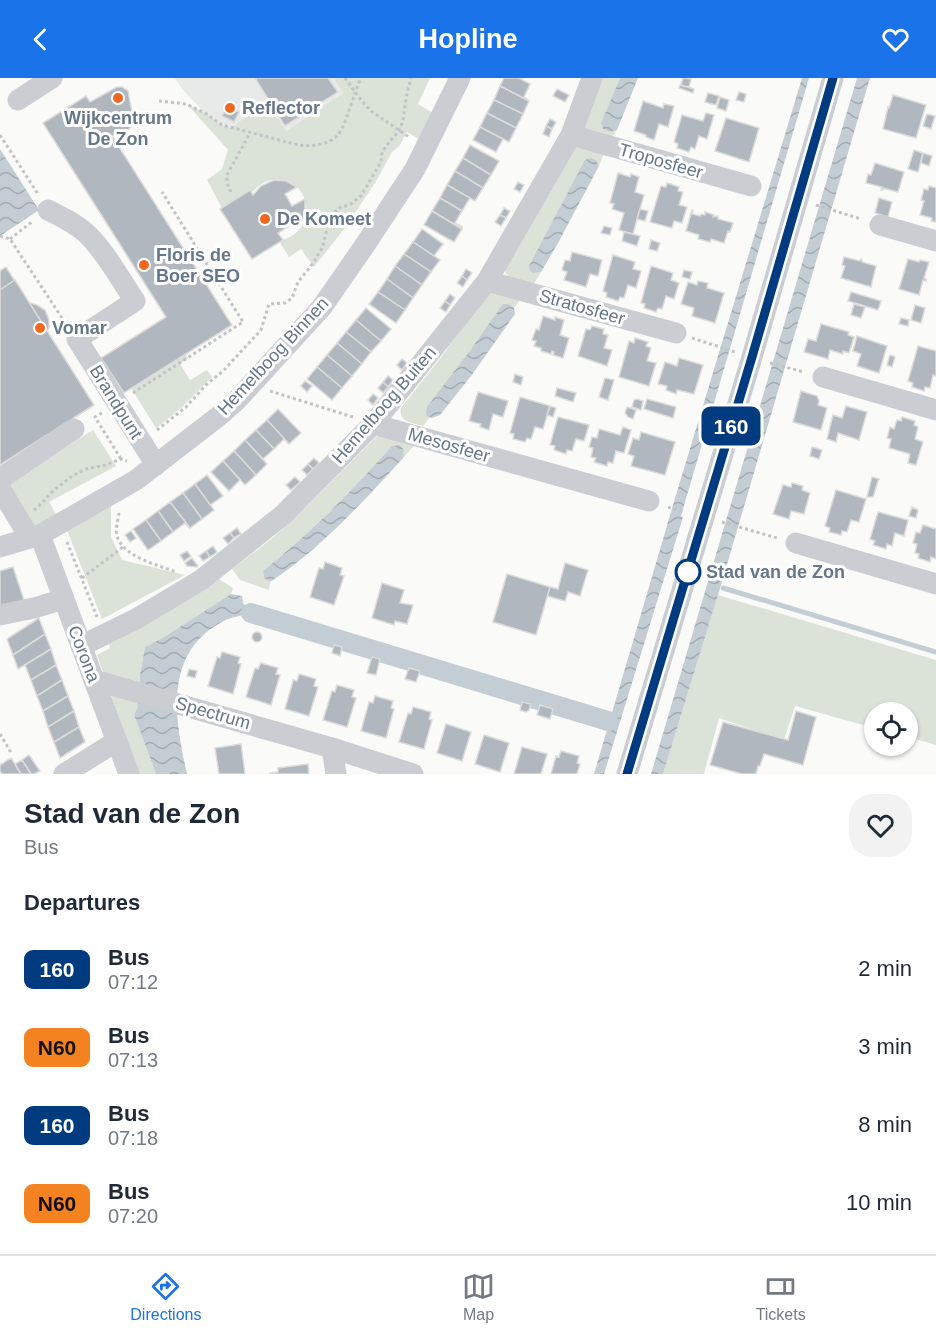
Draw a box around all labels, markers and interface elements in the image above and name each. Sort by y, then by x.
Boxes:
icon: back [24,23,57,56]
icon: heart [879,23,912,56]
text: Hopline [419,24,518,54]
marker: Wijkcentrum De Zon [111,91,125,105]
place label: Reflector [242,98,320,118]
marker: Reflector [223,101,237,115]
place label: Wijkcentrum De Zon [64,108,172,149]
street label: Troposfeer [617,139,705,183]
place label: De Komeet [277,209,371,229]
marker: De Komeet [258,212,272,226]
place label: Floris de Boer SEO [156,245,240,286]
marker: Floris de Boer SEO [137,258,151,272]
street label: Stratosfeer [537,285,627,329]
street label: Hemelboog Binnen [213,293,333,419]
place label: Vomar [52,318,107,338]
marker: Vomar [33,321,47,335]
street label: Hemelboog Buiten [328,343,440,467]
street label: Brandpunt [86,361,146,443]
line badge: 160 [696,406,765,446]
text: 160 [713,415,749,438]
street label: Mesosfeer [406,424,492,466]
marker: Stad van de Zon [675,559,701,585]
place label: Stad van de Zon [706,562,845,582]
street label: Corona [64,623,104,686]
street label: Spectrum [173,693,253,733]
map controls [864,702,918,756]
button: locate [864,702,918,756]
button: heart [849,794,912,857]
text: Stad van de Zon [24,798,240,829]
text: Bus [24,836,58,858]
text: Departures [24,890,140,915]
text: Bus [108,945,150,970]
text: 2 min [858,956,912,981]
text: 160 [39,958,75,981]
text: 07:12 [108,971,158,993]
text: Bus [108,1023,150,1048]
text: 3 min [858,1034,912,1059]
text: N60 [38,1036,76,1059]
text: 07:13 [108,1049,158,1071]
text: Bus [108,1101,150,1126]
text: 8 min [858,1112,912,1137]
text: 160 [39,1114,75,1137]
text: 07:18 [108,1127,158,1149]
text: Bus [108,1179,150,1204]
text: 10 min [846,1190,912,1215]
text: N60 [38,1192,76,1215]
text: 07:20 [108,1205,158,1227]
tab: Directions [130,1270,201,1324]
tab: Map [462,1270,495,1324]
tab: Tickets [756,1270,806,1324]

